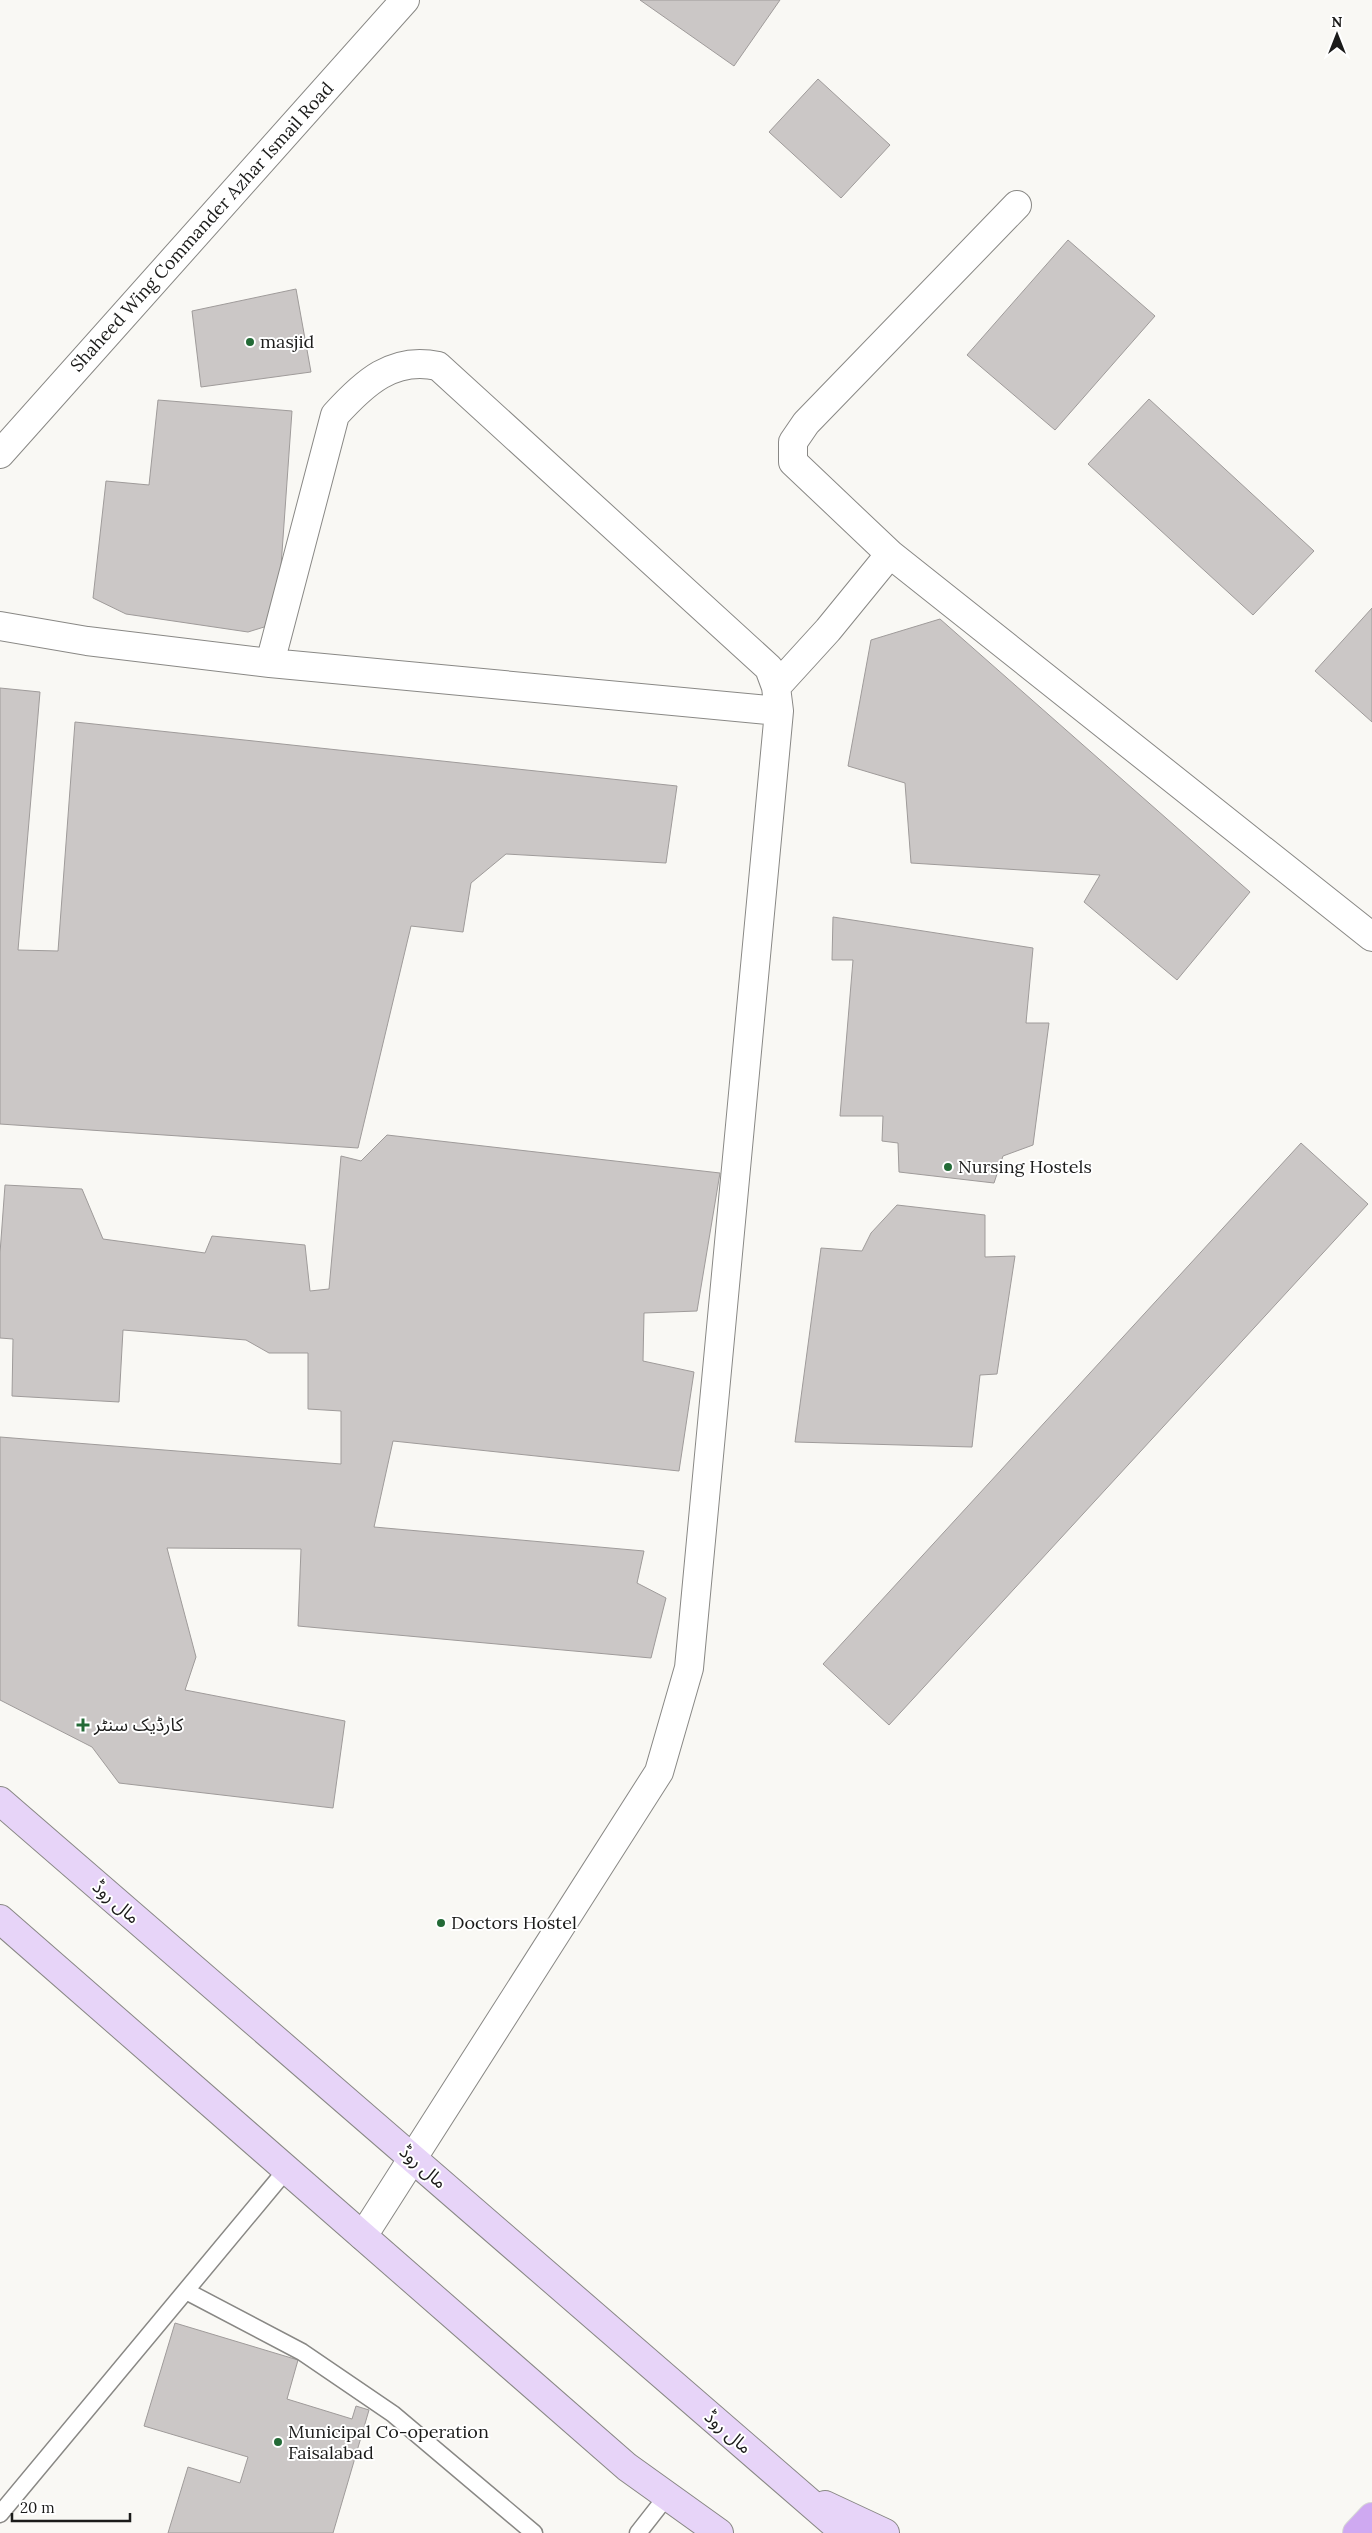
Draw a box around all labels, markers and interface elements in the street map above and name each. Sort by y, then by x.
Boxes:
north arrow [1312,10,1362,60]
text: N [1332,13,1343,31]
street label: Shaheed Wing Commander Azhar Ismail Road [65,77,338,376]
place label: masjid [260,330,314,353]
marker: masjid [244,336,256,348]
place label: Nursing Hostels [958,1155,1092,1178]
marker: Nursing Hostels [942,1161,954,1173]
place label: کارڈیک سنٹر [93,1713,184,1736]
marker: کارڈیک سنٹر [76,1718,90,1732]
street label: مال روڈ [88,1875,145,1928]
place label: Doctors Hostel [451,1911,577,1934]
marker: Doctors Hostel [435,1917,447,1929]
street label: مال روڈ [395,2140,452,2193]
street label: مال روڈ [700,2405,757,2458]
place label: Municipal Co-operation Faisalabad [288,2420,489,2464]
marker: Municipal Co-operation Faisalabad [272,2436,284,2448]
scale bar [12,2490,130,2522]
text: 20 m [20,2498,55,2517]

